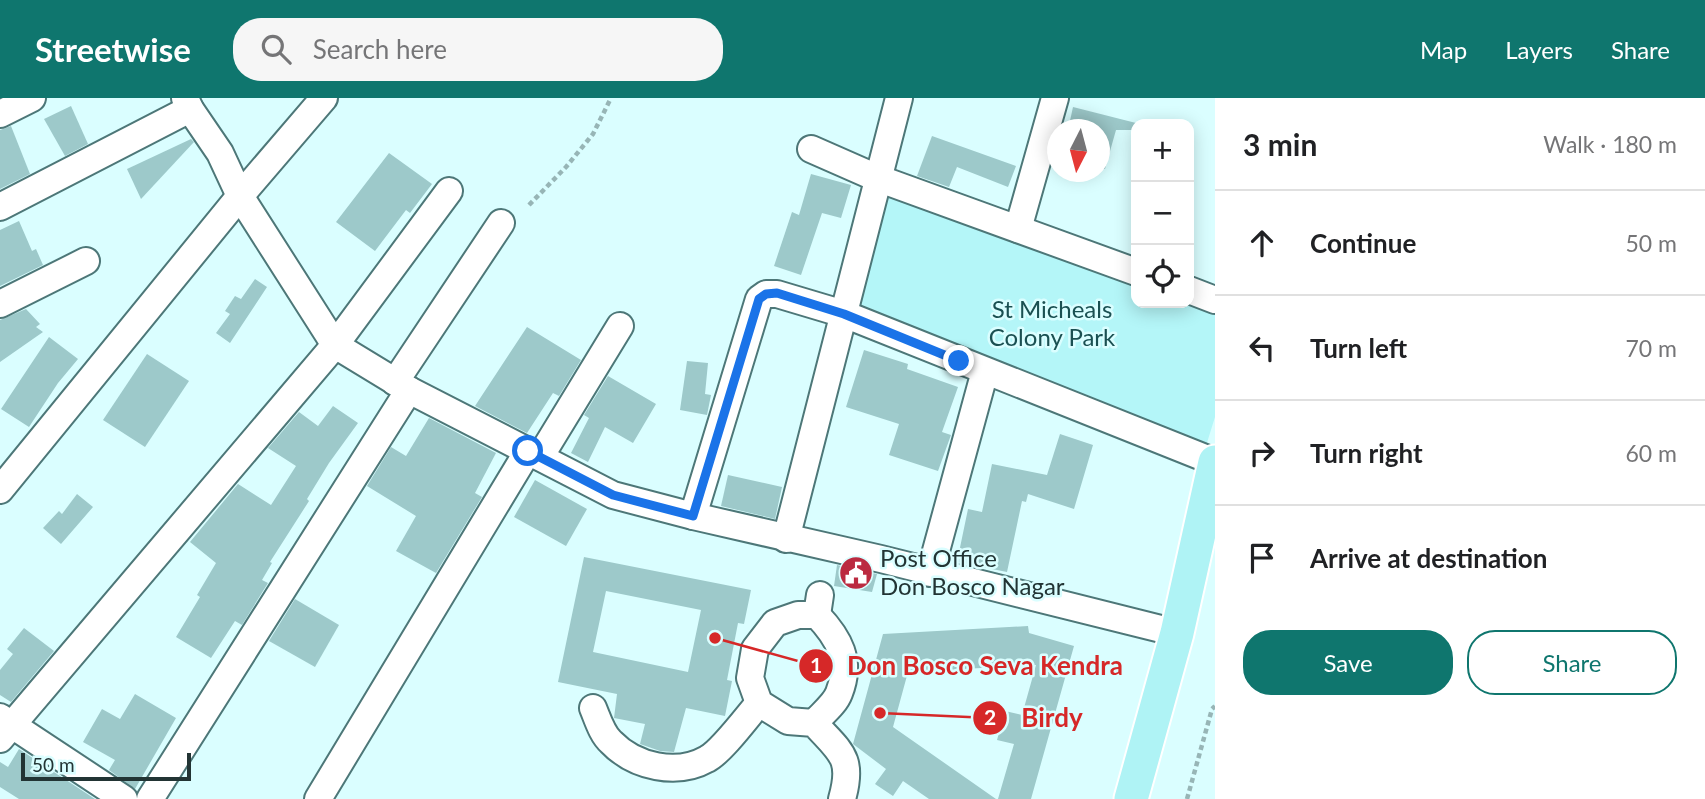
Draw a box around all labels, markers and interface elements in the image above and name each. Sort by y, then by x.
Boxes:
search box [233,18,723,81]
text: Streetwise [35,29,191,69]
icon: search [257,30,295,68]
text: Search here [313,33,447,65]
text: Map [1420,35,1467,64]
text: Layers [1505,35,1573,64]
text: Share [1611,35,1670,64]
north arrow [1047,119,1110,182]
map controls [1131,119,1194,308]
button: + [1131,119,1194,182]
text: 3 min [1243,126,1317,162]
text: Walk · 180 m [1543,130,1677,158]
button: − [1131,182,1194,245]
icon: ahead [1243,224,1281,262]
text: Continue [1310,227,1416,259]
text: 50 m [1626,229,1677,257]
button: locate [1131,245,1194,308]
park label: St Micheals Colony Park [989,294,1116,351]
icon: left [1243,329,1281,367]
text: Turn left [1310,332,1407,364]
text: 70 m [1626,334,1677,362]
route end [943,345,974,376]
icon: right [1243,434,1281,472]
route start [512,435,543,466]
text: Turn right [1310,437,1423,469]
text: 60 m [1626,439,1677,467]
icon: arrive [1243,539,1281,577]
text: Arrive at destination [1310,542,1547,574]
place label: Post Office Don Bosco Nagar [880,543,1065,600]
public building icon: Post Office Don Bosco Nagar [837,554,875,592]
button: Save [1243,630,1453,695]
button: Share [1467,630,1677,695]
callout: Don Bosco Seva Kendra [798,642,1137,689]
text: Don Bosco Seva Kendra [847,649,1123,681]
text: 1 [810,652,822,677]
callout: Birdy [973,694,1097,741]
text: Birdy [1021,701,1083,733]
text: 2 [984,704,996,729]
scale bar [21,750,191,782]
text: 50 m [32,753,75,776]

